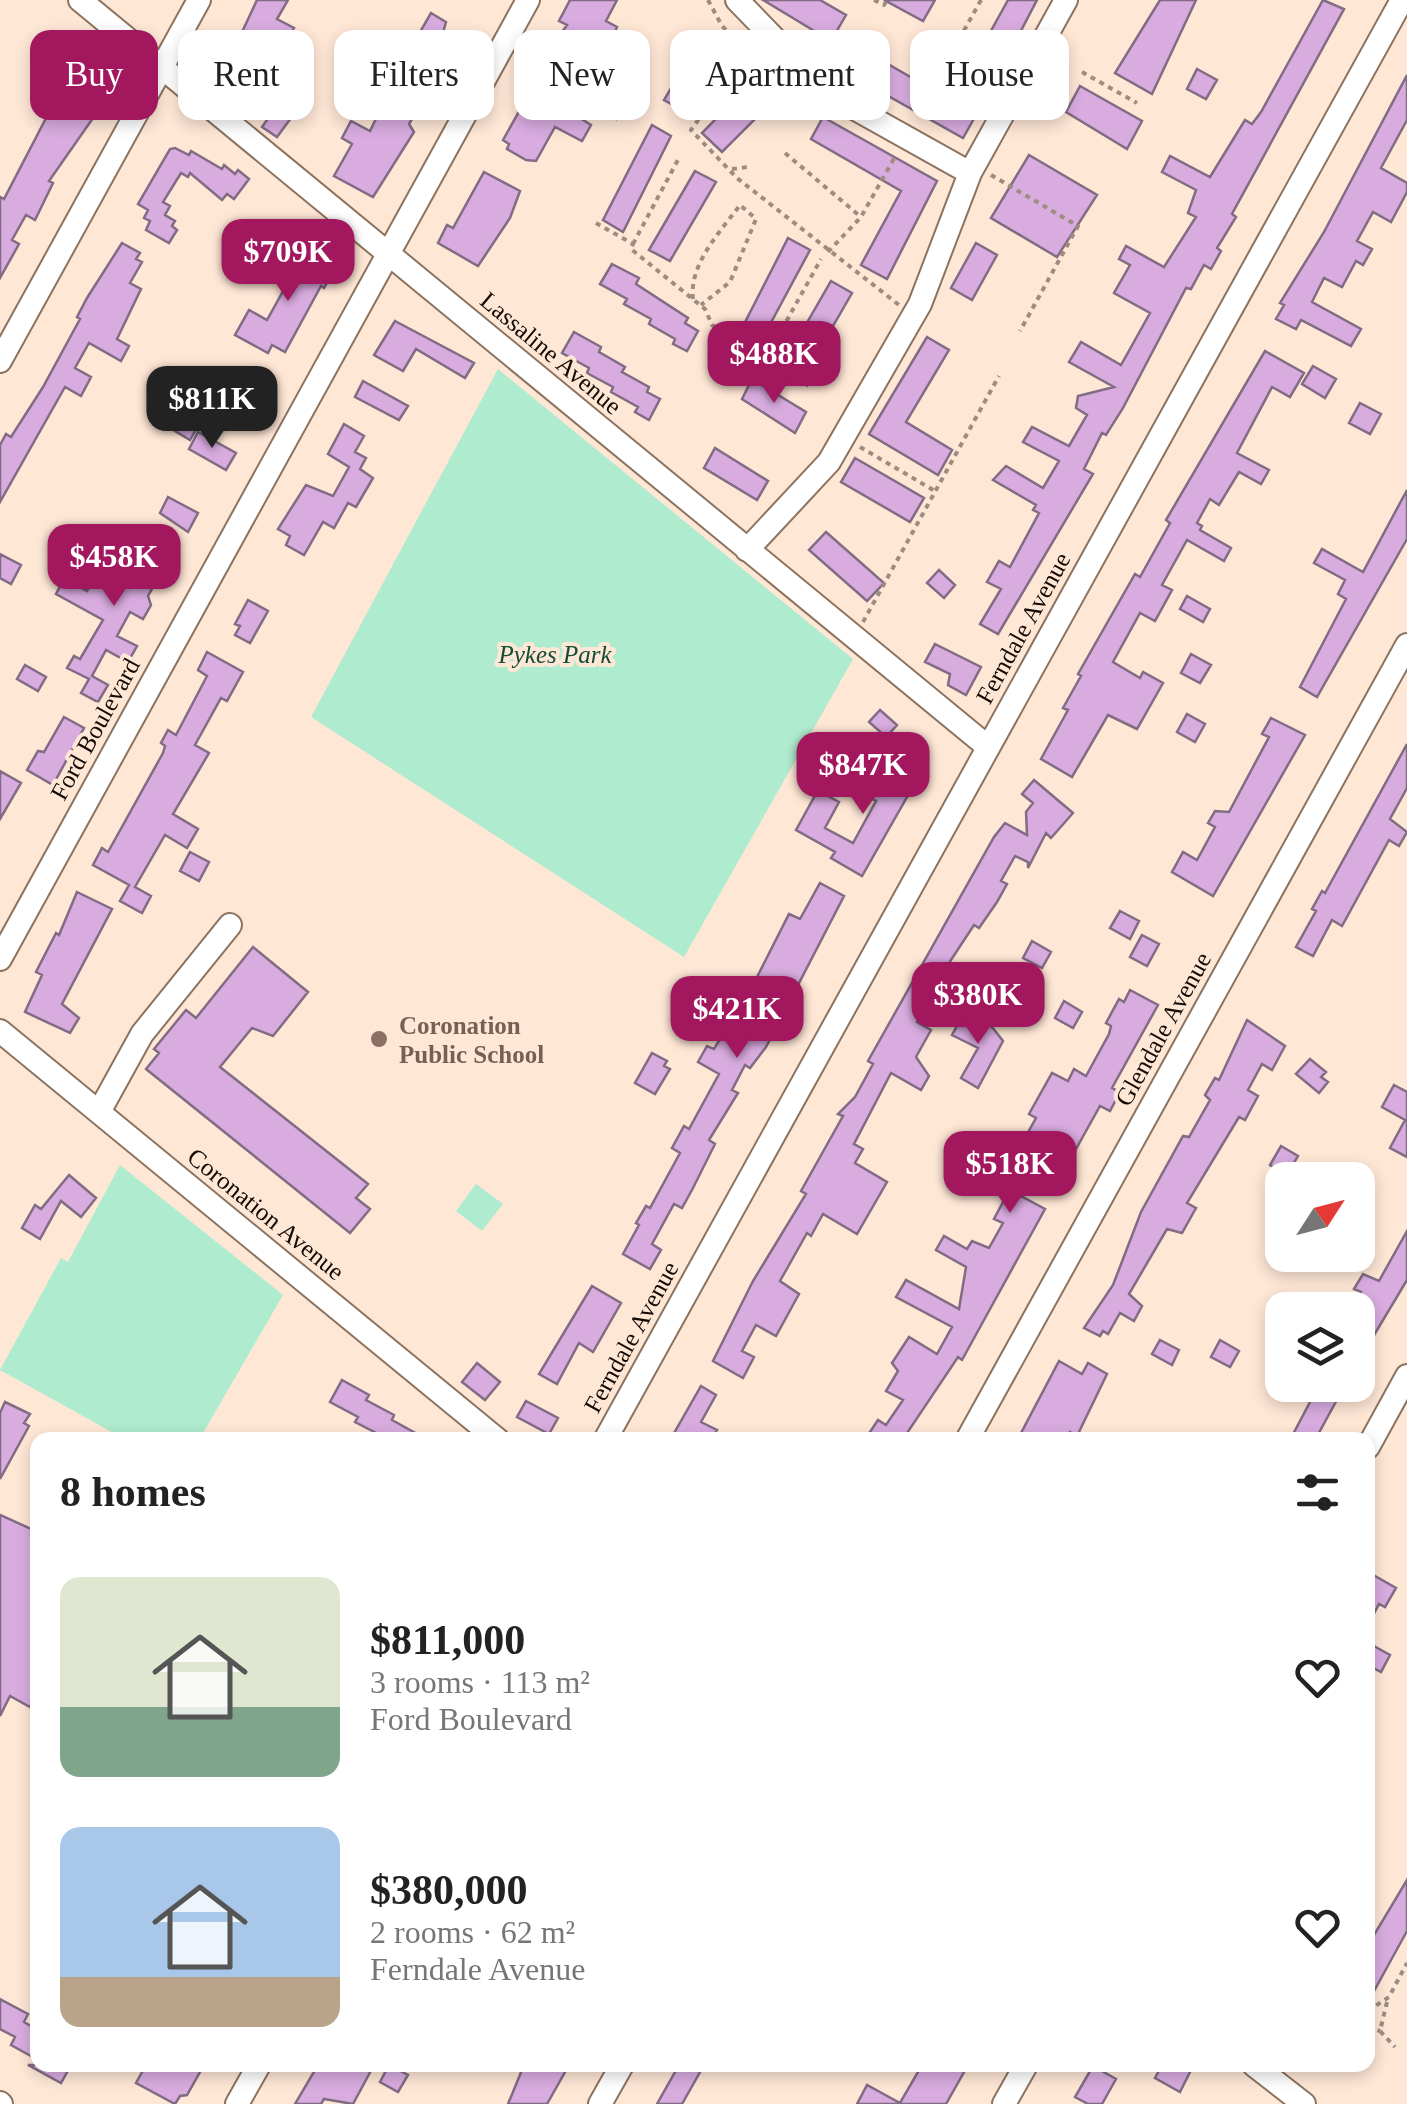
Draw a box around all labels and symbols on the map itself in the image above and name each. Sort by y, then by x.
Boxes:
pin: $709K [218,219,358,304]
street label: Lassaline Avenue [475,286,627,420]
pin: $488K [704,321,844,406]
pin: $811K [142,366,282,451]
pin: $458K [44,524,184,609]
street label: Ferndale Avenue [970,548,1076,708]
park label: Pykes Park [497,641,612,668]
street label: Ford Boulevard [45,653,145,804]
pin: $847K [793,732,933,817]
street label: Glendale Avenue [1110,948,1216,1110]
pin: $380K [908,962,1048,1047]
pin: $421K [667,976,807,1061]
place label: Coronation Public School [399,1012,544,1068]
marker: Coronation Public School [368,1028,390,1050]
pin: $518K [940,1131,1080,1216]
street label: Coronation Avenue [182,1143,350,1285]
north arrow [1265,1162,1375,1272]
street label: Ferndale Avenue [578,1257,684,1417]

